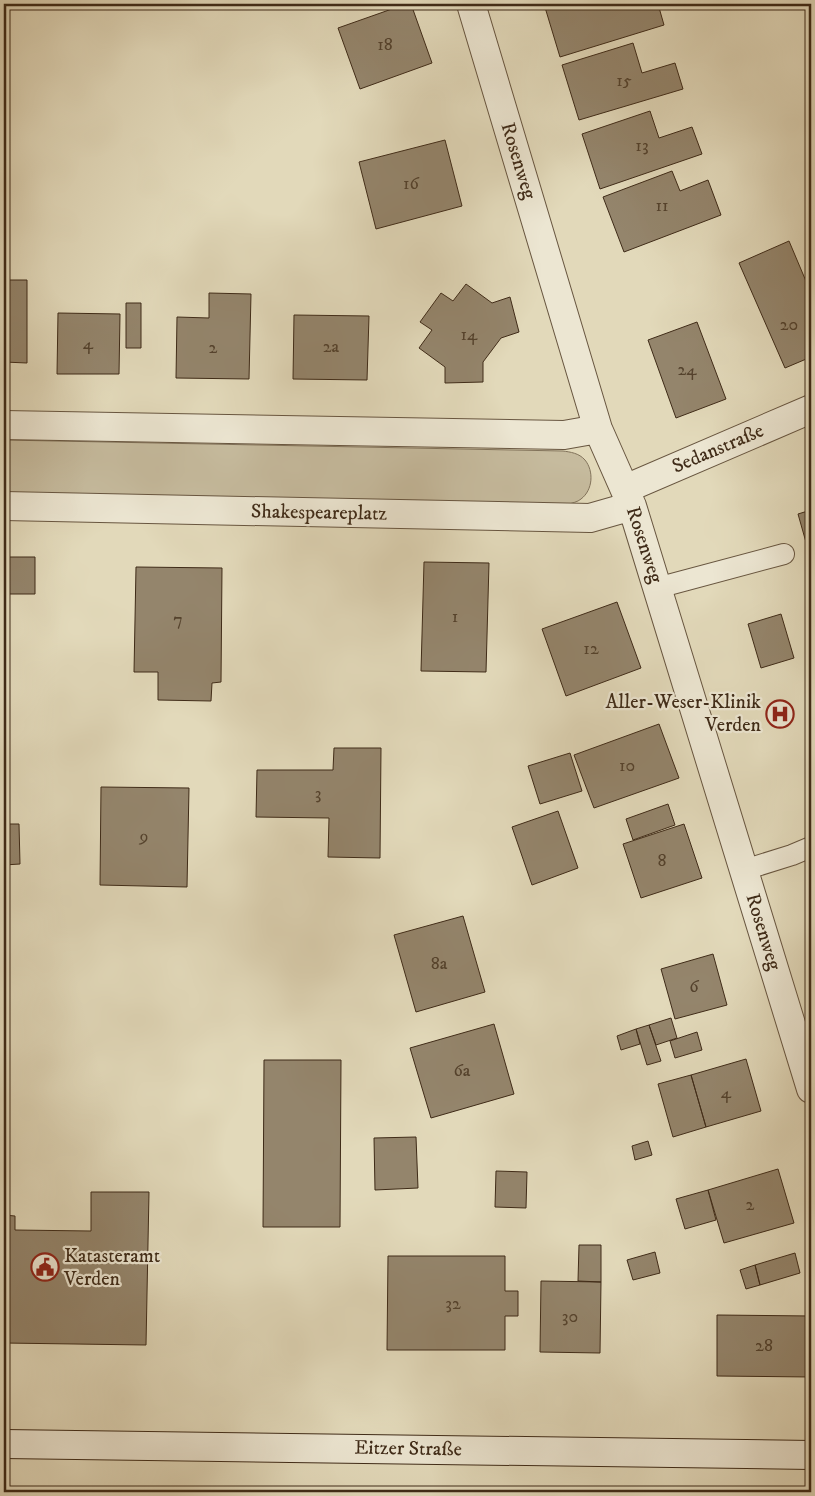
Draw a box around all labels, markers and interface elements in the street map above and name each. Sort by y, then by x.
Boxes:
house number: 18 [377,34,393,56]
house number: 15 [616,70,632,92]
street label: Rosenweg [494,120,542,203]
house number: 13 [635,135,649,157]
house number: 16 [403,173,420,195]
house number: 11 [655,195,669,217]
house number: 20 [780,314,798,336]
house number: 14 [461,324,478,346]
house number: 4 [83,333,94,355]
house number: 2a [323,336,340,358]
house number: 2 [209,337,218,359]
house number: 24 [677,359,697,381]
street label: Sedanstraße [668,419,768,479]
street label: Shakespeareplatz [251,499,388,527]
street label: Rosenweg [620,504,668,587]
house number: 1 [452,606,458,628]
house number: 7 [173,609,183,631]
house number: 12 [583,638,599,660]
place label: Aller-Weser-Klinik Verden [606,690,762,738]
hospital icon: Aller-Weser-Klinik Verden [765,699,795,729]
house number: 10 [619,755,635,777]
house number: 3 [315,783,321,805]
house number: 9 [139,826,148,848]
house number: 8 [657,850,667,872]
street label: Rosenweg [739,891,787,974]
house number: 8a [431,953,448,975]
house number: 6 [689,976,699,998]
house number: 6a [453,1060,471,1082]
house number: 4 [721,1082,732,1104]
house number: 2 [746,1194,755,1216]
place label: Katasteramt Verden [63,1244,160,1292]
public building icon: Katasteramt Verden [30,1252,60,1282]
house number: 32 [445,1293,461,1315]
house number: 30 [562,1306,578,1328]
house number: 28 [755,1335,773,1357]
street label: Eitzer Straße [354,1436,462,1462]

